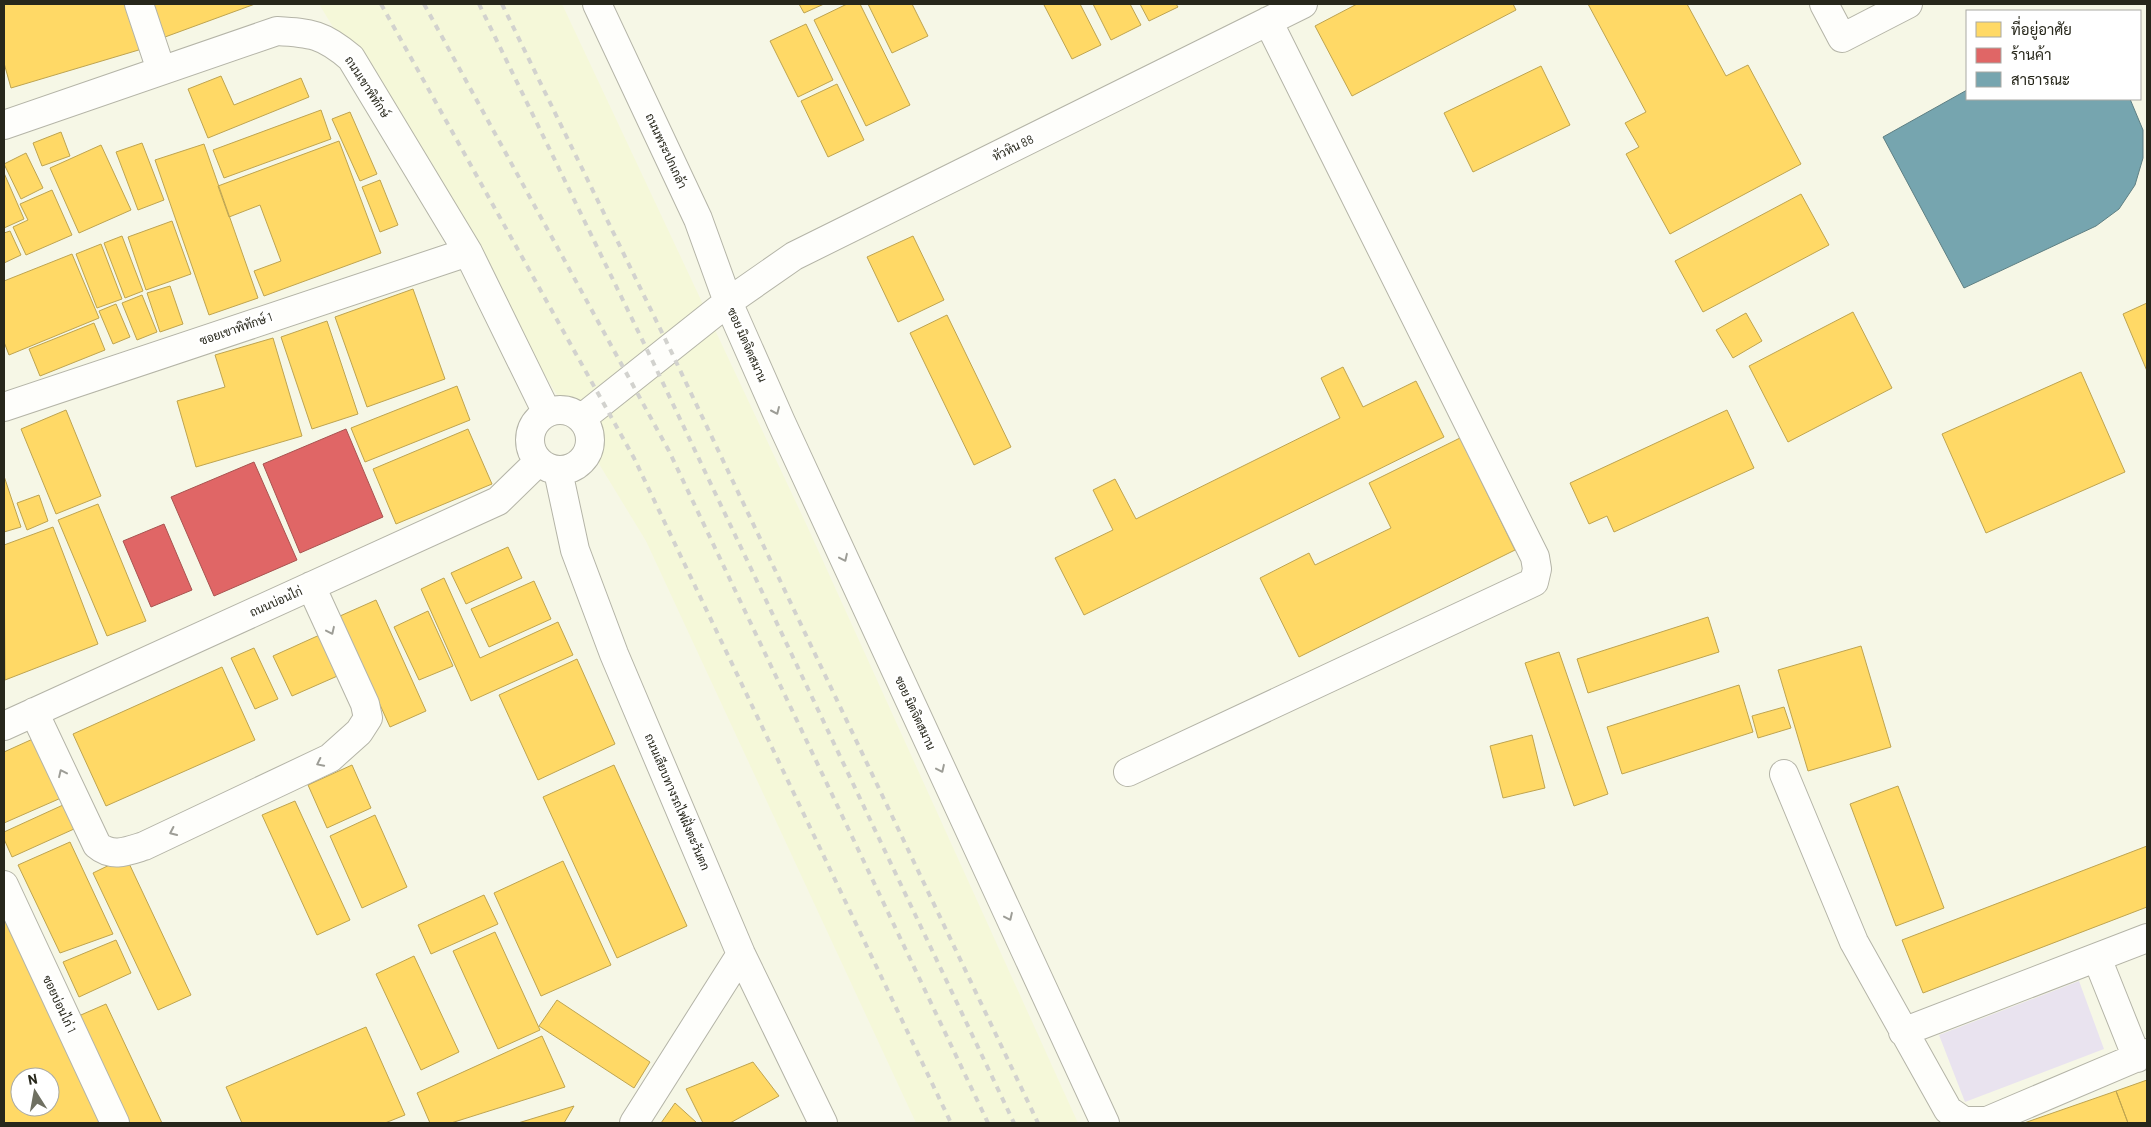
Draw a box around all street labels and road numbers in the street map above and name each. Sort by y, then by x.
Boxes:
street label: ถนนเขาพิทักษ์ [343,53,393,121]
street label: ถนนพระปกเกล้า [643,111,690,190]
street label: หัวหิน 88 [990,131,1035,163]
street label: ซอย มิตจิตสมาน [725,305,771,384]
street label: ซอยเขาพิทักษ์ 1 [197,309,274,347]
street label: ถนนบ่อนไก่ [247,583,304,619]
street label: ซอย มิตจิตสมาน [893,673,939,752]
street label: ถนนเลียบทางรถไฟฝั่งตะวันตก [643,730,716,872]
street label: ซอยบ่อนไก่ 1 [40,973,79,1035]

